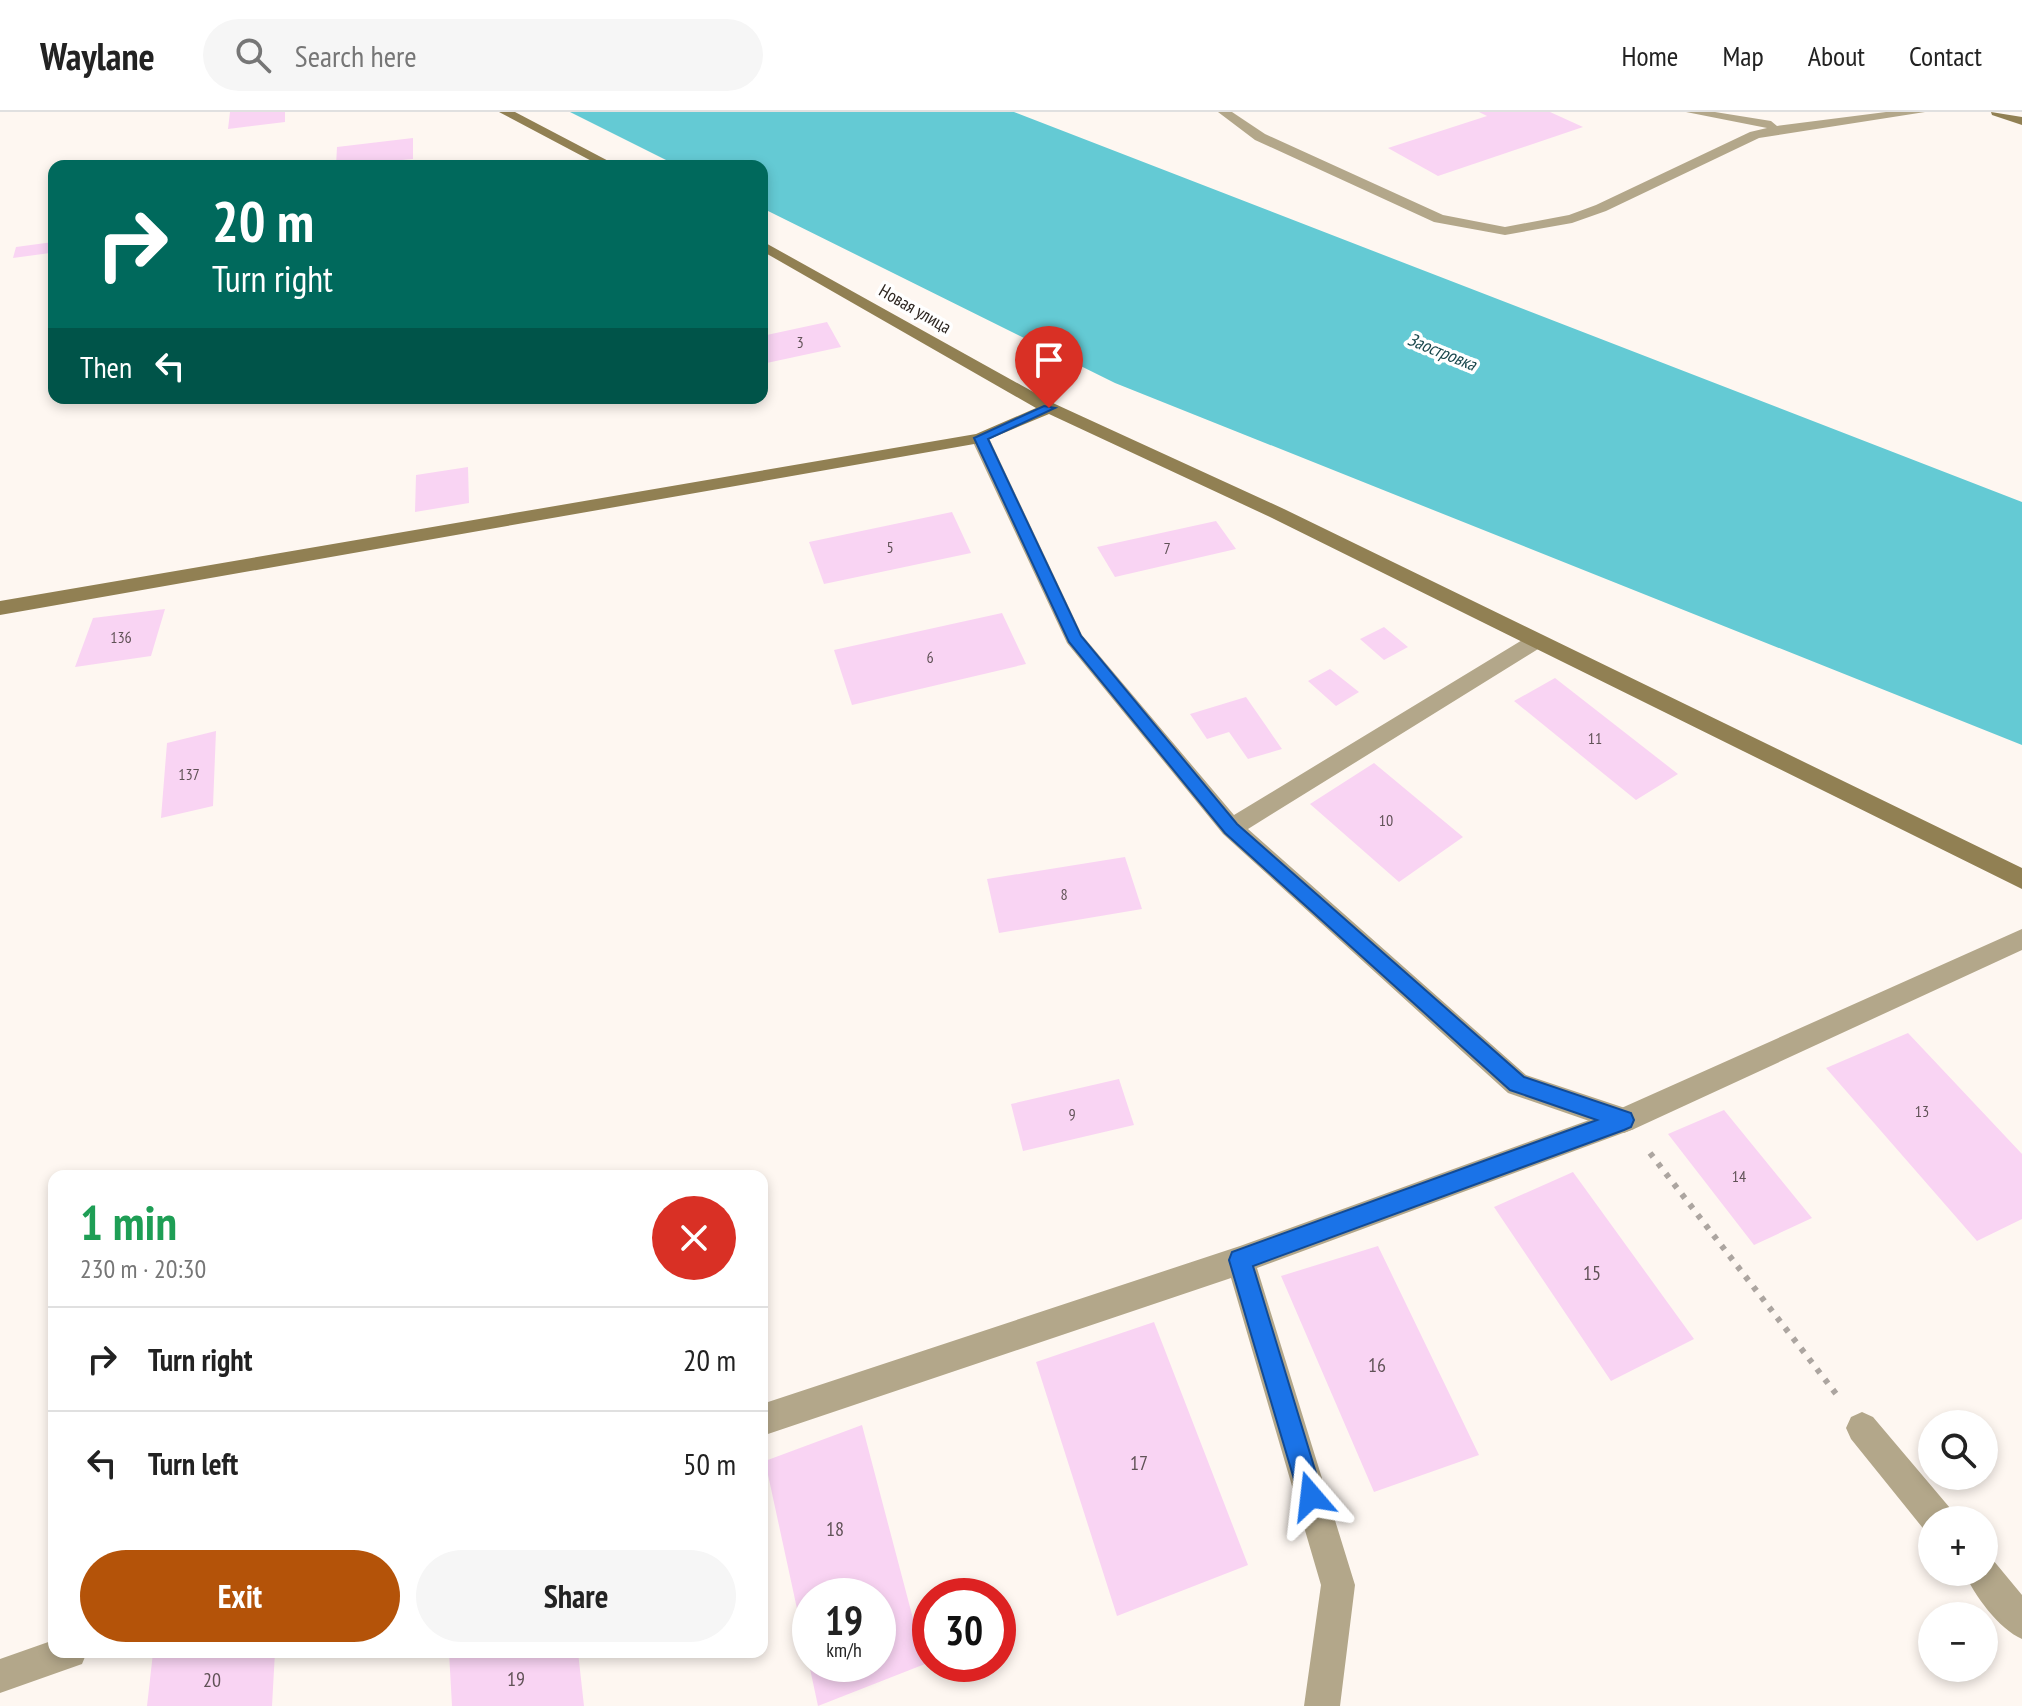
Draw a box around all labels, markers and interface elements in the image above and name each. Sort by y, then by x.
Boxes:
search box [203,19,763,91]
text: Waylane [40,31,155,80]
icon: search [231,33,275,77]
text: Search here [295,36,417,75]
text: Home [1622,37,1678,74]
text: Map [1722,37,1764,74]
text: About [1808,37,1865,74]
text: Contact [1909,37,1982,74]
text: 20 m [212,185,314,257]
icon: right [80,192,184,296]
text: Turn right [212,255,333,302]
street label: Новая улица [875,279,955,338]
pin [1015,326,1083,408]
water label: Заостровка [1405,327,1481,376]
house number: 3 [796,332,804,352]
icon: arrive [1027,338,1071,382]
icon: left [148,344,192,388]
text: Then [80,347,132,386]
house number: 5 [886,537,894,557]
house number: 7 [1163,538,1171,558]
house number: 136 [110,627,132,647]
house number: 6 [926,647,934,667]
house number: 11 [1588,728,1602,748]
house number: 137 [178,764,200,784]
house number: 10 [1379,810,1393,830]
house number: 8 [1060,884,1068,904]
house number: 13 [1915,1101,1929,1121]
house number: 9 [1068,1104,1076,1124]
house number: 14 [1732,1166,1746,1186]
text: 1 min [80,1191,177,1253]
button: close [652,1196,736,1280]
text: 230 m · 20:30 [80,1252,206,1285]
house number: 15 [1583,1260,1601,1286]
icon: right [80,1337,124,1381]
text: Turn right [148,1340,252,1379]
text: 20 m [683,1340,736,1379]
house number: 16 [1368,1352,1386,1378]
map controls [1918,1410,1998,1682]
button: search [1918,1410,1998,1490]
icon: left [80,1441,124,1485]
text: Turn left [148,1444,238,1483]
text: 50 m [683,1444,736,1483]
house number: 17 [1130,1450,1148,1476]
position arrow [1269,1454,1353,1538]
button: + [1918,1506,1998,1586]
house number: 18 [826,1516,844,1542]
button: Exit [80,1550,400,1642]
button: Share [416,1550,736,1642]
speed limit sign: 30 [912,1578,1016,1682]
text: 19 [825,1594,863,1646]
button: − [1918,1602,1998,1682]
text: km/h [826,1637,862,1663]
house number: 19 [507,1666,525,1692]
house number: 20 [203,1667,221,1693]

